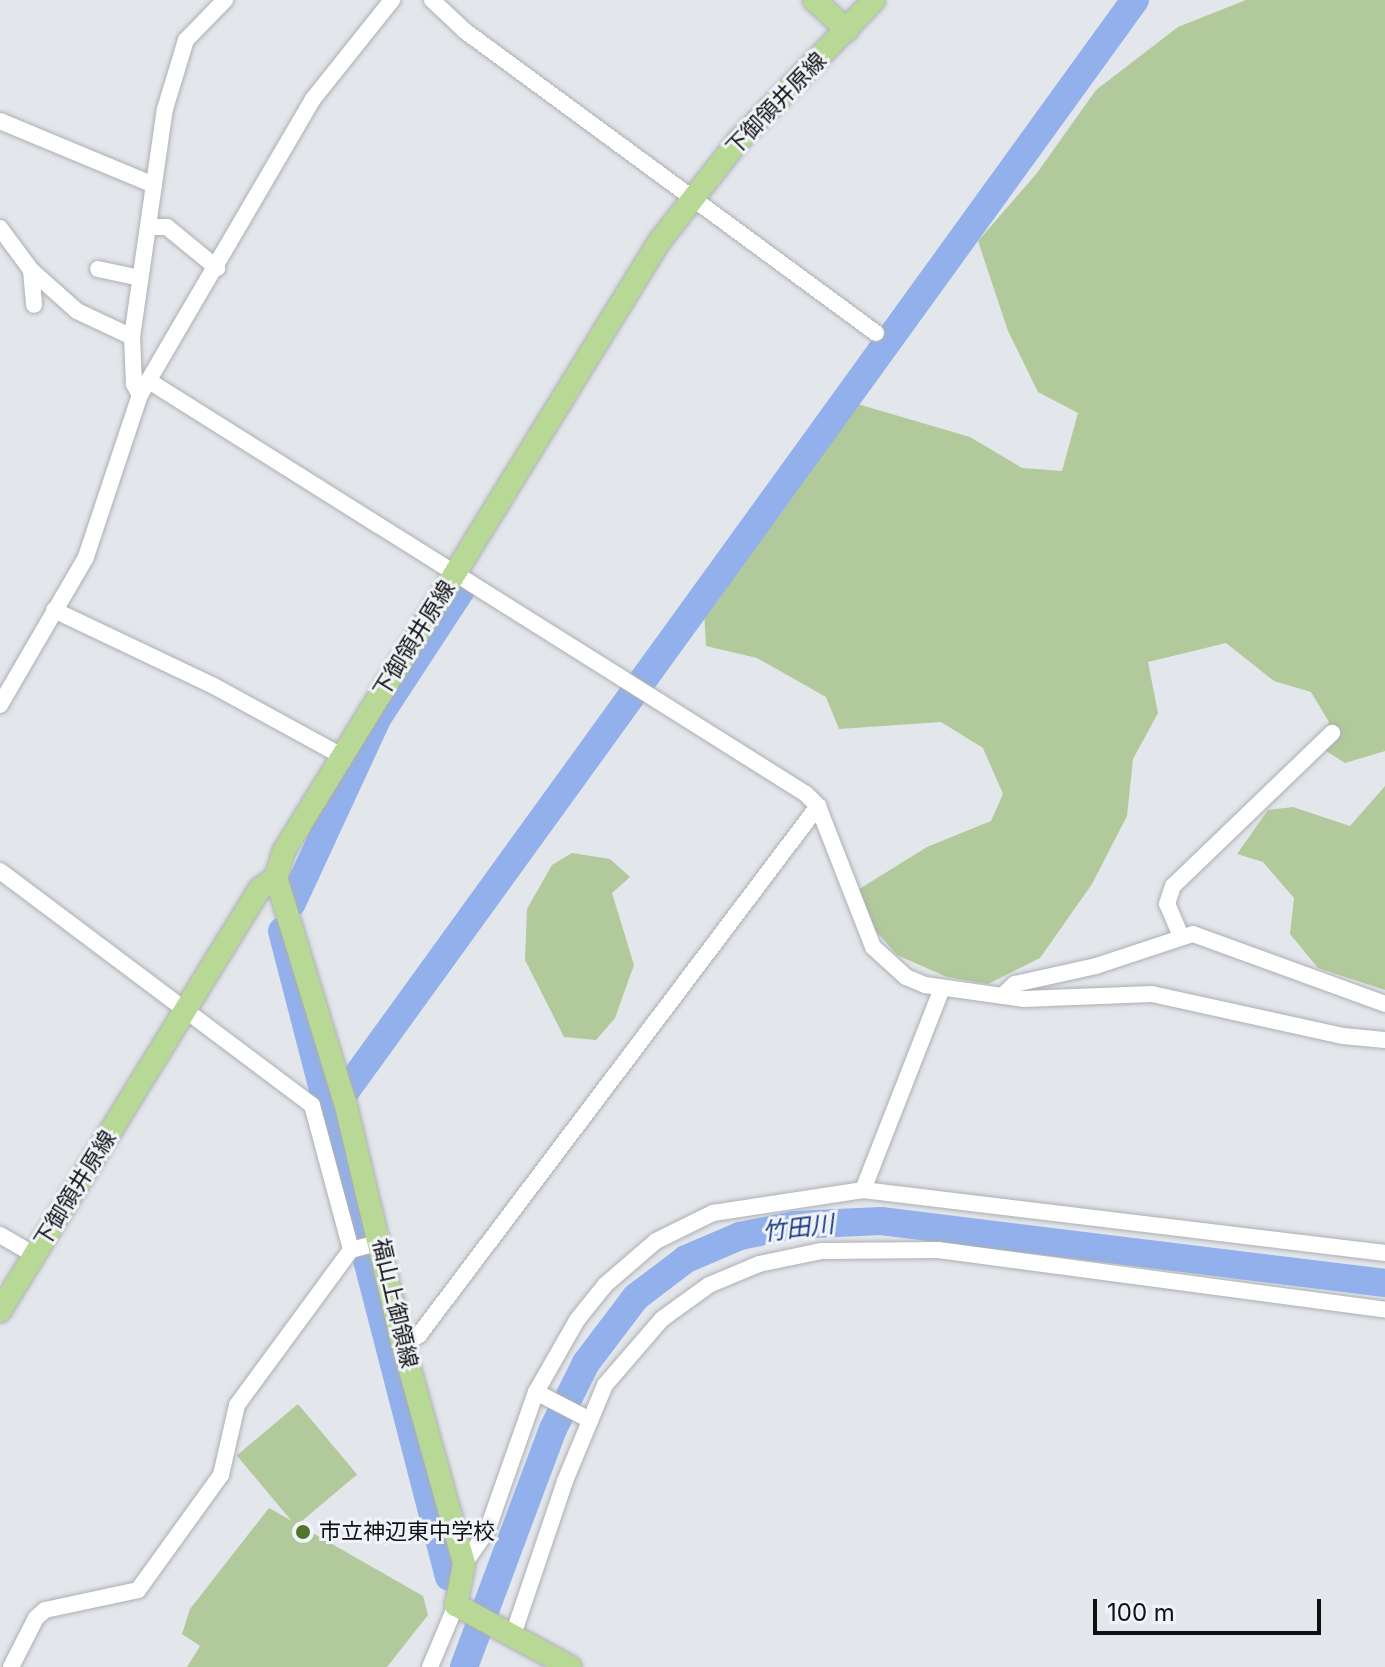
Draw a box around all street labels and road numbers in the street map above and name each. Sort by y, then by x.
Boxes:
street label: 下御領井原線 [721,47,831,161]
street label: 下御領井原線 [368,576,460,702]
street label: 下御領井原線 [29,1126,121,1252]
street label: 福山上御領線 [367,1236,423,1370]

